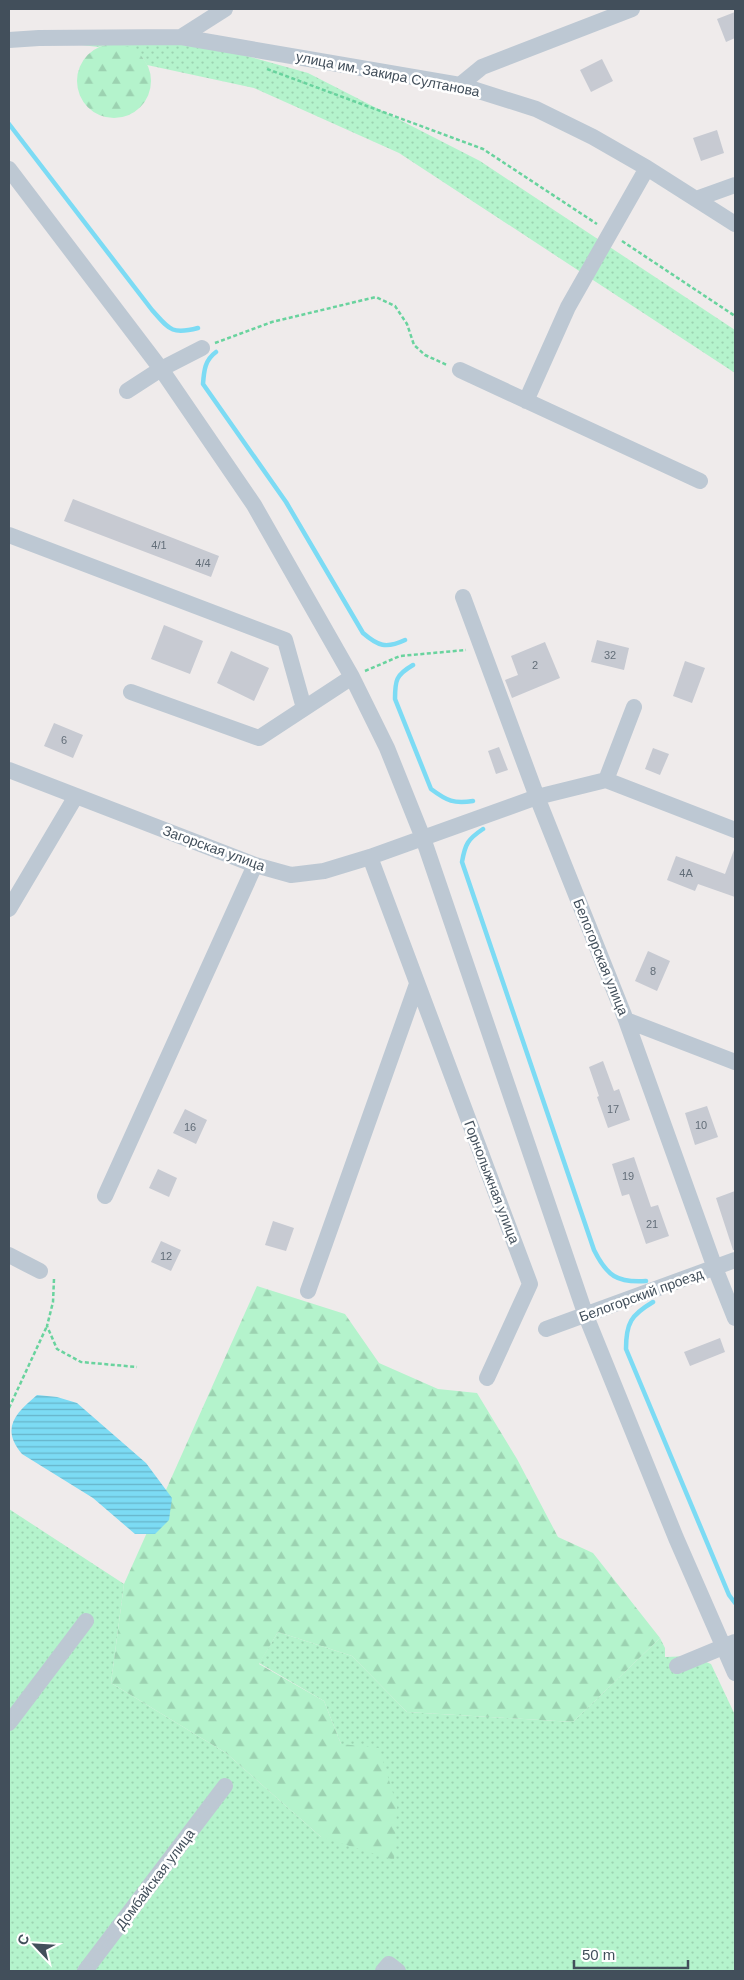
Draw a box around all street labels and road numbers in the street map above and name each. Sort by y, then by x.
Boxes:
street label: улица им. Закира Султанова [295,48,481,100]
street label: Загорская улица [161,822,268,874]
street label: Белогорская улица [570,896,632,1018]
street label: Горнолыжная улица [461,1118,523,1246]
street label: Белогорский проезд [577,1265,705,1325]
street label: Домбайская улица [112,1826,198,1932]

